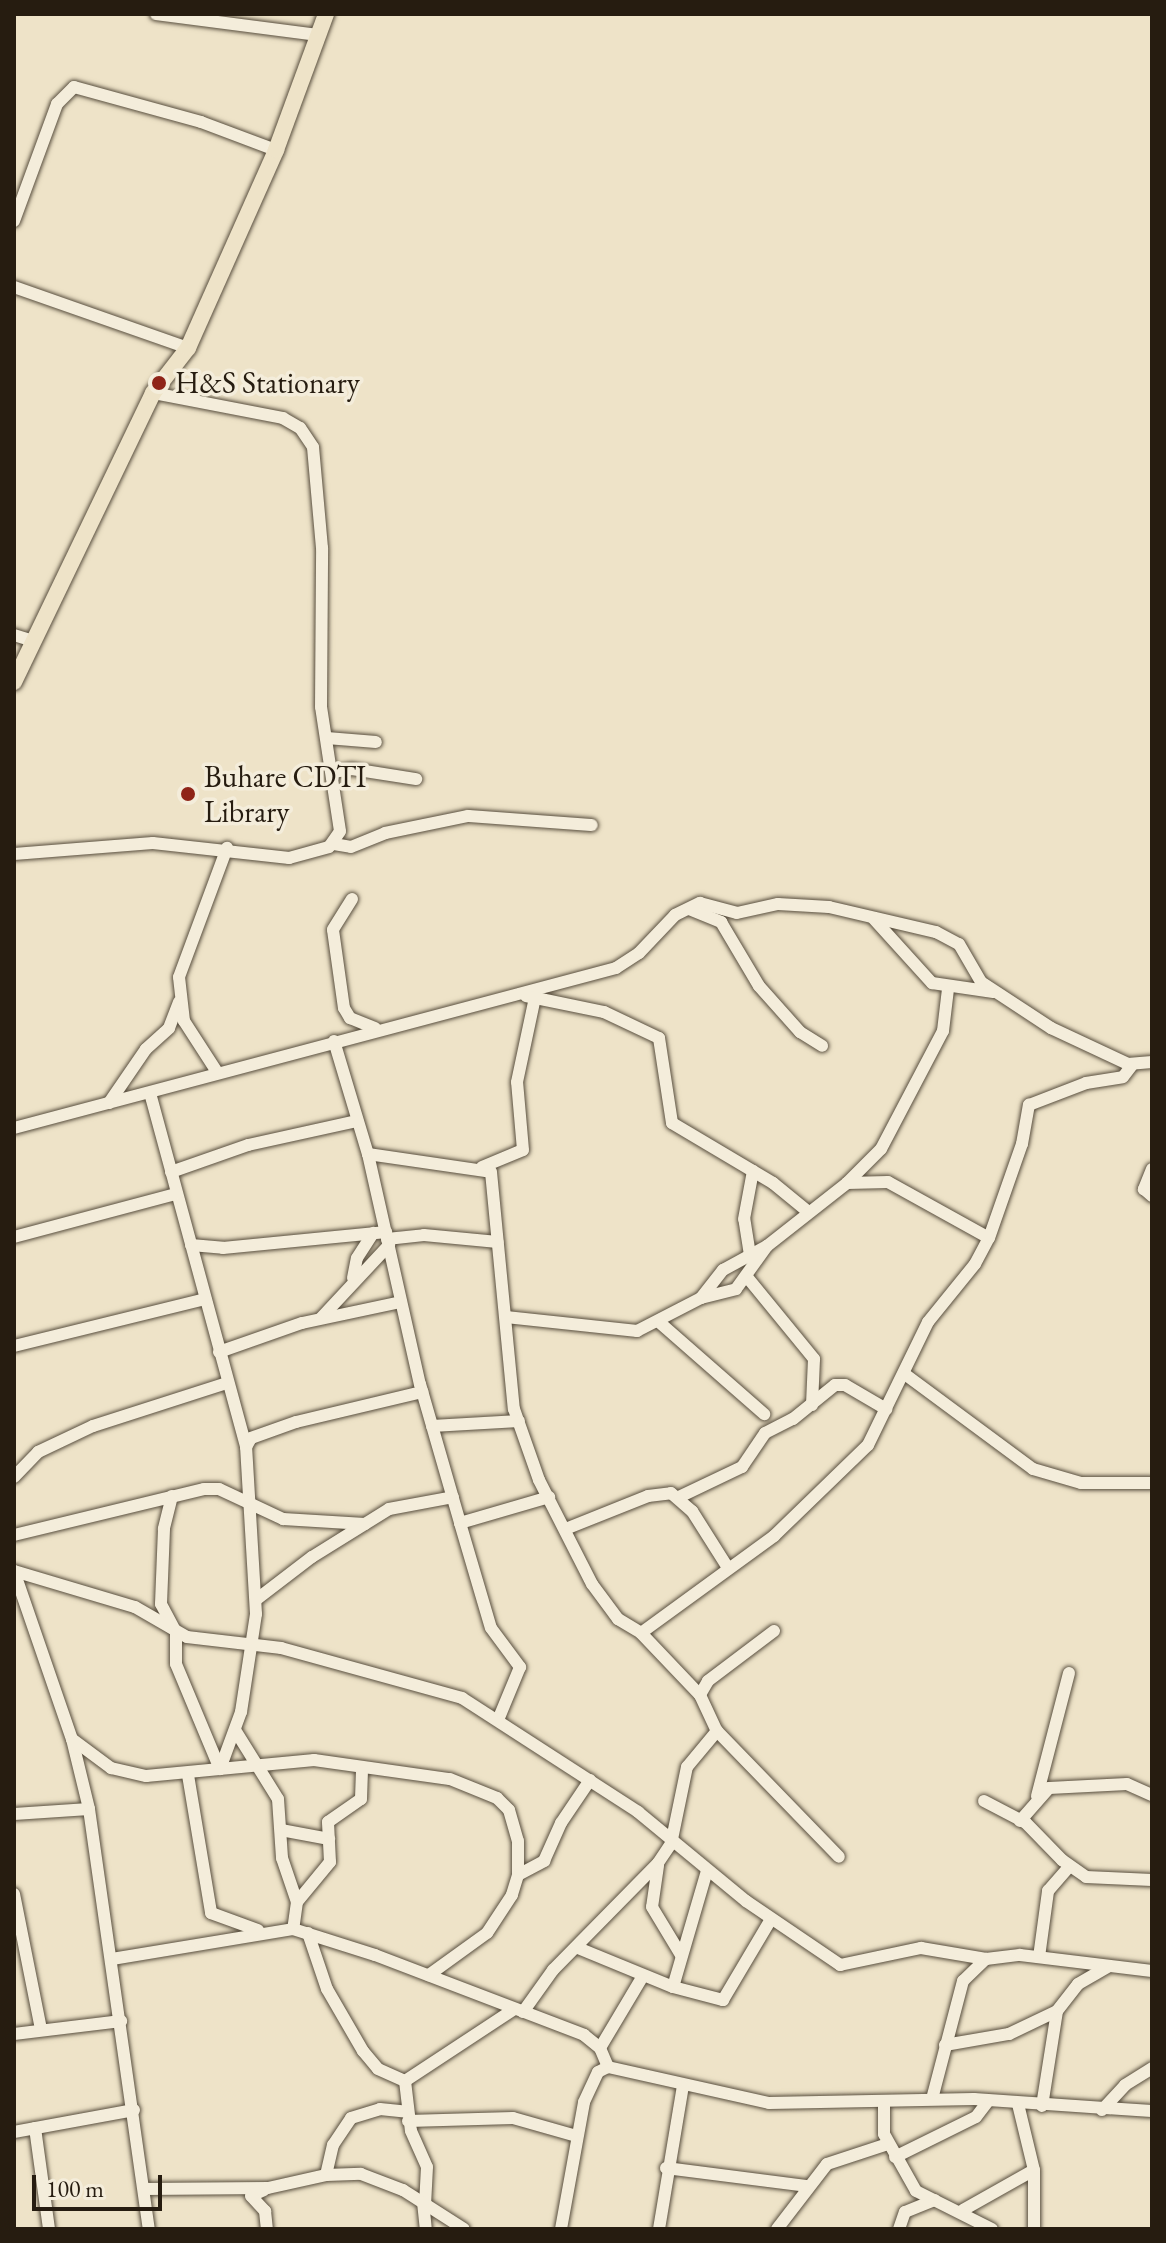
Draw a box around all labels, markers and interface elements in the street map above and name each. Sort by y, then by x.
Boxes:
place label: H&S Stationary [175,365,360,401]
marker: H&S Stationary [150,374,168,392]
place label: Buhare CDTI Library [204,759,366,830]
marker: Buhare CDTI Library [179,785,197,803]
scale bar [36,2159,166,2209]
text: 100 m [46,2173,104,2204]

